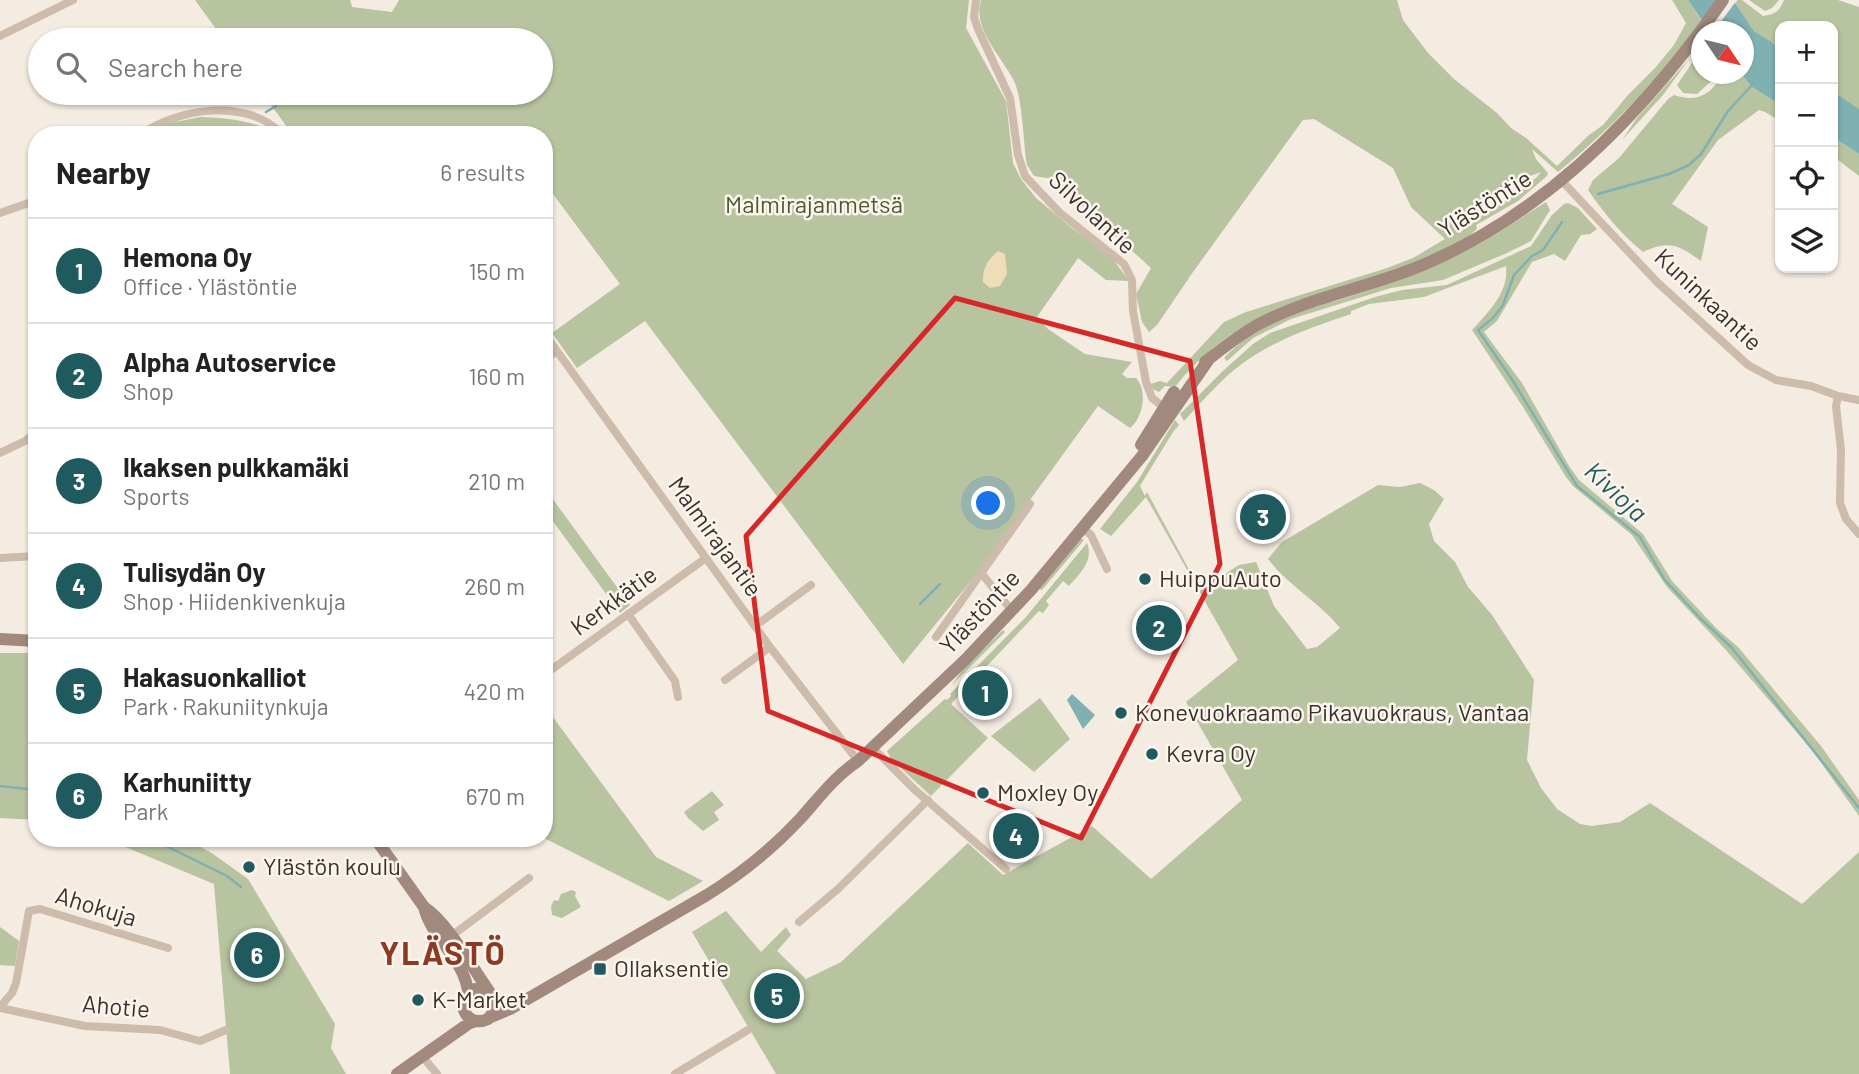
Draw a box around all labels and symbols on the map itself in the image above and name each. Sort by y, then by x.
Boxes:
north arrow [1691,21,1754,84]
street label: Ylästöntie [1432,163,1536,243]
street label: Silvolantie [1044,164,1142,259]
park label: Malmirajanmetsä [725,189,903,218]
street label: Kuninkaantie [1649,242,1769,356]
water label: Kivioja [1579,454,1655,527]
street label: Malmirajantie [663,471,769,602]
your location [971,486,1005,520]
pin: 3 [1240,491,1286,543]
street label: Kerkkätie [564,559,662,641]
street label: Ylästöntie [933,563,1025,659]
place label: HuippuAuto [1159,563,1282,592]
marker: HuippuAuto [1137,571,1153,587]
pin: 2 [1136,602,1182,654]
pin: 1 [962,667,1008,719]
place label: Konevuokraamo Pikavuokraus, Vantaa [1135,697,1529,726]
marker: Konevuokraamo Pikavuokraus, Vantaa [1113,705,1129,721]
place label: Kevra Oy [1166,738,1256,767]
marker: Kevra Oy [1144,746,1160,762]
place label: Moxley Oy [997,777,1098,806]
marker: Moxley Oy [975,785,991,801]
pin: 4 [993,810,1039,862]
place label: Ylästön koulu [263,851,401,880]
marker: Ylästön koulu [241,859,257,875]
street label: Ahokuja [52,879,141,932]
pin: 6 [234,929,280,981]
district label: YLÄSTÖ [379,933,507,971]
place label: Ollaksentie [614,953,729,982]
marker: Ollaksentie [592,961,608,977]
pin: 5 [754,970,800,1022]
place label: K-Market [432,984,527,1013]
street label: Ahotie [81,988,151,1023]
marker: K-Market [410,992,426,1008]

